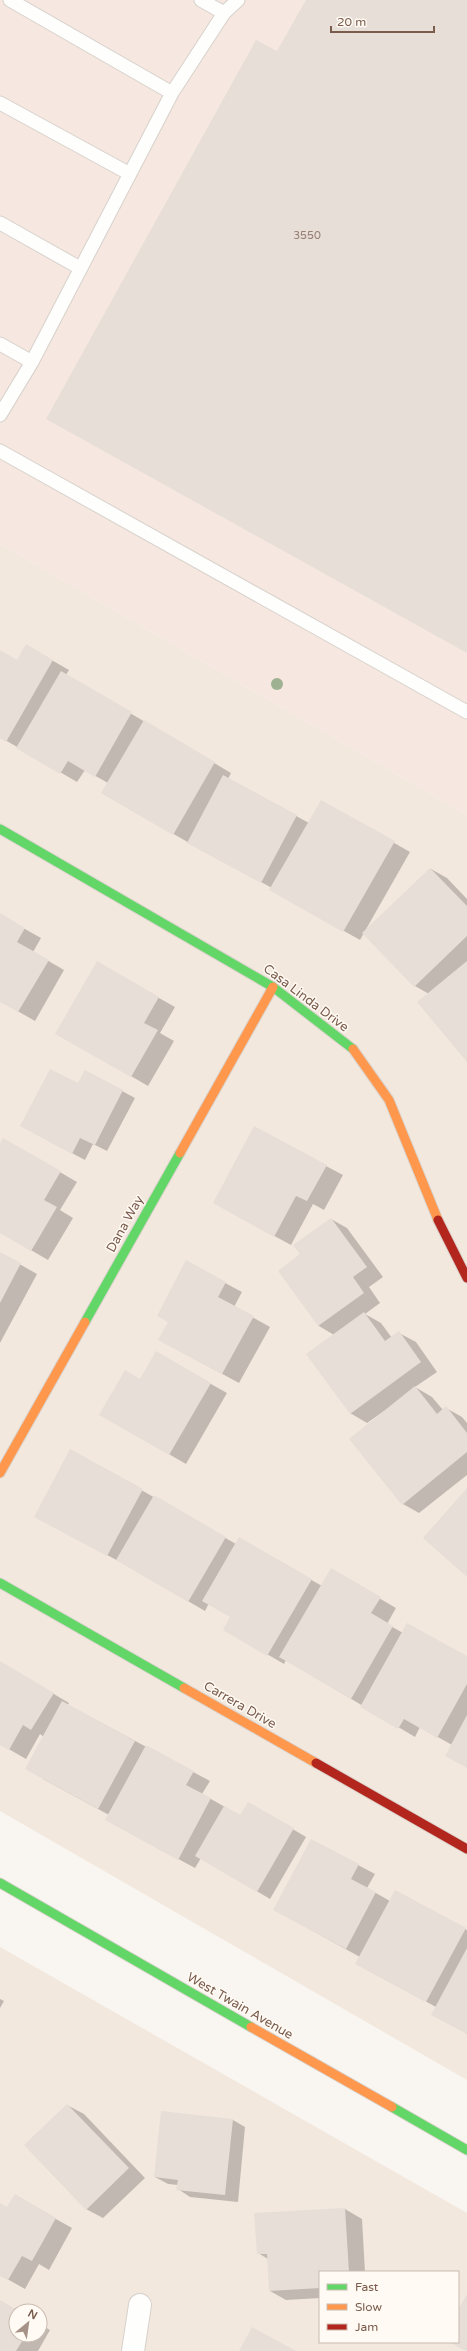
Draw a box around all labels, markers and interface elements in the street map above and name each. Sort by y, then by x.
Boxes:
scale bar [331,8,434,34]
text: 20 m [337,15,366,29]
house number: 3550 [293,229,321,242]
street label: Casa Linda Drive [260,961,352,1035]
street label: Dana Way [103,1193,147,1255]
street label: Carrera Drive [201,1678,279,1732]
street label: West Twain Avenue [184,1969,296,2043]
legend [319,2271,459,2343]
text: Fast [355,2280,379,2294]
text: Slow [355,2300,382,2314]
north arrow [8,2303,48,2343]
text: N [26,2307,40,2323]
text: Jam [355,2320,378,2334]

